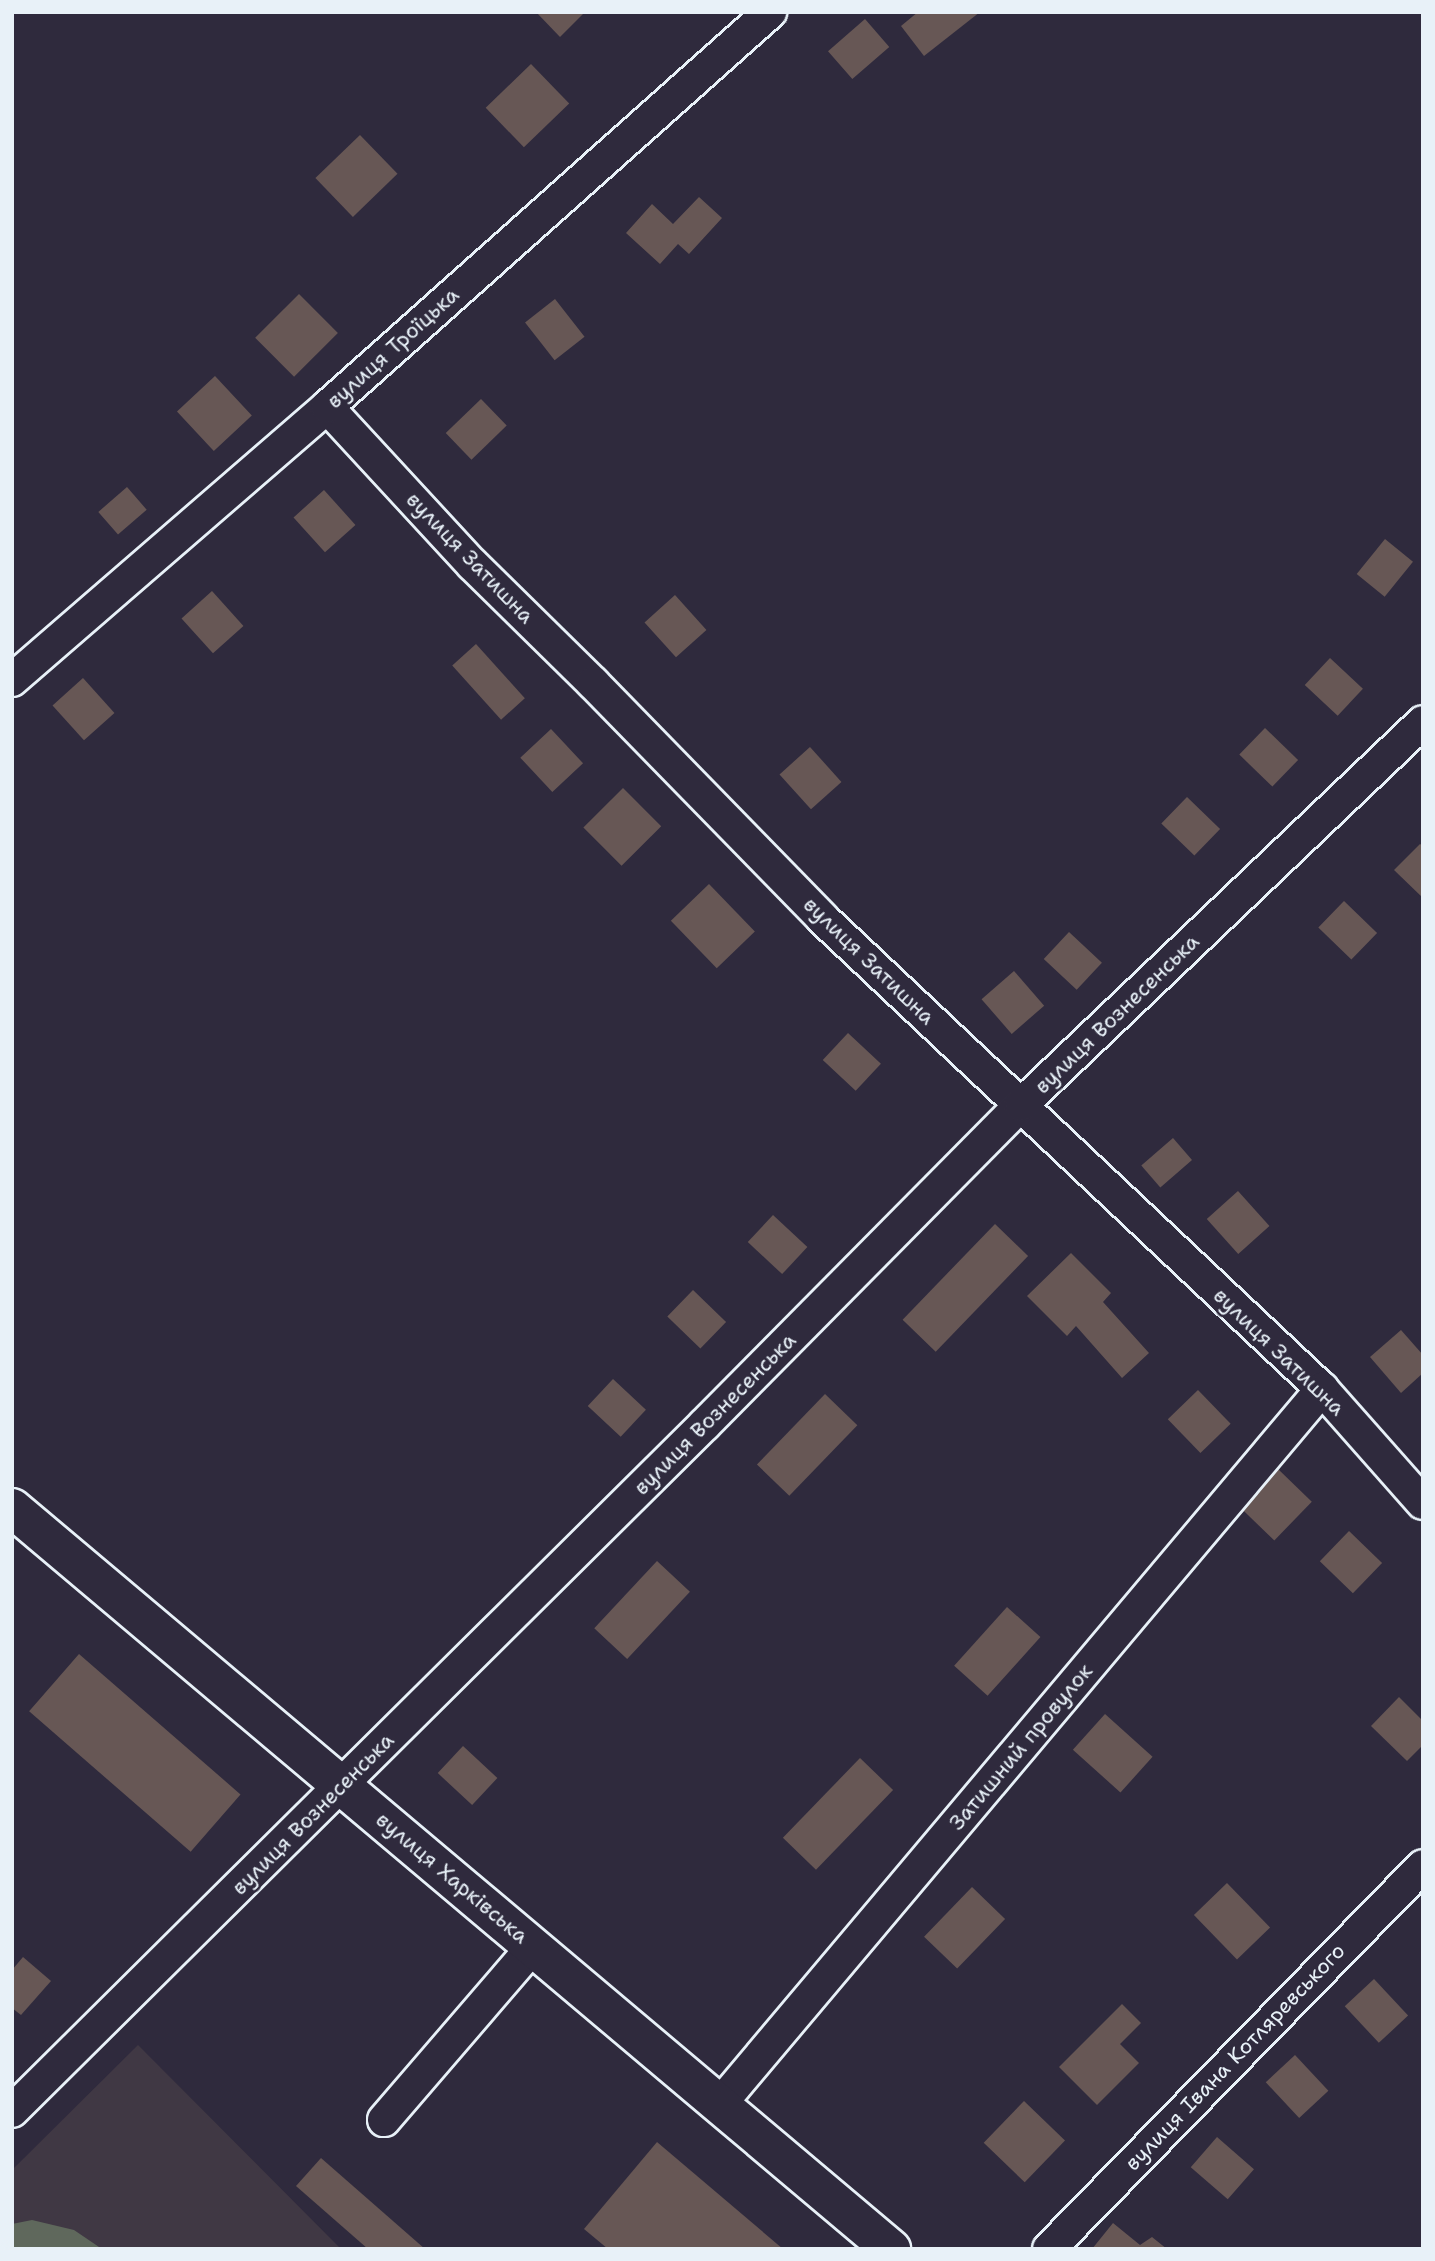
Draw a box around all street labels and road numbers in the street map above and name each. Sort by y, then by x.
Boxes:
street label: вулиця Троїцька [322,282,464,414]
street label: вулиця Затишна [401,487,539,629]
street label: вулиця Затишна [798,892,940,1030]
street label: вулиця Вознесенська [1030,929,1204,1099]
street label: вулиця Затишна [1208,1283,1350,1421]
street label: вулиця Вознесенська [629,1328,801,1500]
street label: Затишний провулок [944,1659,1098,1835]
street label: вулиця Вознесенська [227,1728,399,1900]
street label: вулиця Харківська [371,1807,533,1949]
street label: вулиця Івана Котляревського [1120,1938,1350,2176]

